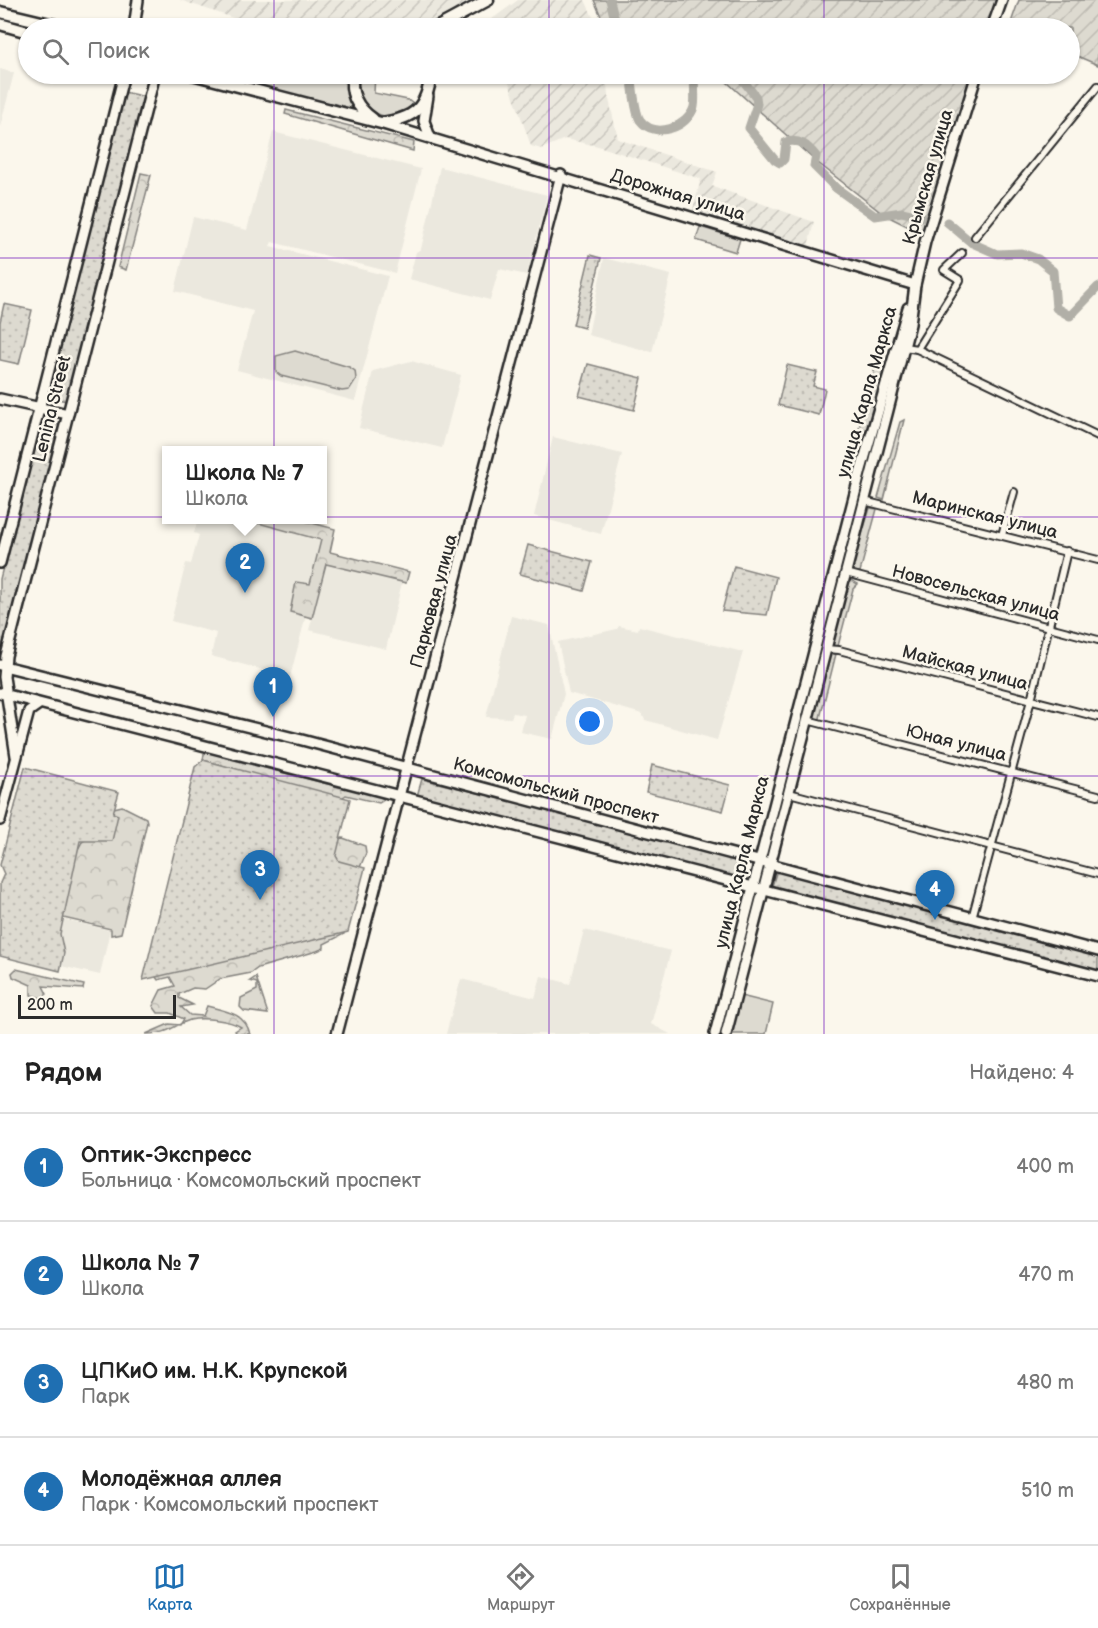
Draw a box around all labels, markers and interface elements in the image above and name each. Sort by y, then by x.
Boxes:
search box [18,18,1080,84]
icon: search [39,35,72,68]
text: Поиск [87,38,150,65]
street label: Крымская улица [899,106,957,247]
street label: Дорожная улица [608,165,748,226]
street label: улица Карла Маркса [832,304,902,480]
street label: Lenina Street [29,353,76,464]
popup [162,446,327,524]
text: Школа № 7 [185,460,304,487]
text: Школа [185,487,248,511]
street label: Маринская улица [910,487,1060,543]
street label: Парковая улица [406,531,462,670]
pin: 2 [226,544,264,593]
street label: Новосельская улица [890,560,1063,626]
street label: Майская улица [900,641,1031,695]
pin: 1 [254,668,292,717]
your location [575,707,604,736]
street label: Юная улица [903,720,1009,766]
street label: Комсомольский проспект [451,753,662,829]
street label: улица Карла Маркса [710,773,774,951]
pin: 3 [240,850,280,900]
pin: 4 [916,870,954,920]
scale bar [18,992,176,1019]
text: 200 m [27,996,73,1015]
text: Рядом [24,1058,102,1089]
text: Найдено: 4 [969,1061,1074,1085]
text: Оптик-Экспресс [81,1142,252,1169]
text: 1 [39,1155,48,1179]
text: 400 m [1016,1155,1074,1179]
text: Больница · Комсомольский проспект [81,1169,421,1193]
text: Школа № 7 [81,1250,200,1277]
text: 2 [38,1263,49,1287]
text: 470 m [1018,1263,1074,1287]
text: Школа [81,1277,144,1301]
text: ЦПКиО им. Н.К. Крупской [81,1358,348,1385]
text: 3 [38,1371,49,1395]
text: 480 m [1016,1371,1074,1395]
text: Парк [81,1385,130,1409]
text: Молодёжная аллея [81,1466,282,1493]
text: 4 [38,1479,49,1503]
text: 510 m [1021,1479,1074,1503]
text: Парк · Комсомольский проспект [81,1493,378,1517]
tab: Карта [147,1560,192,1615]
tab: Маршрут [487,1560,555,1615]
tab: Сохранённые [850,1560,951,1615]

